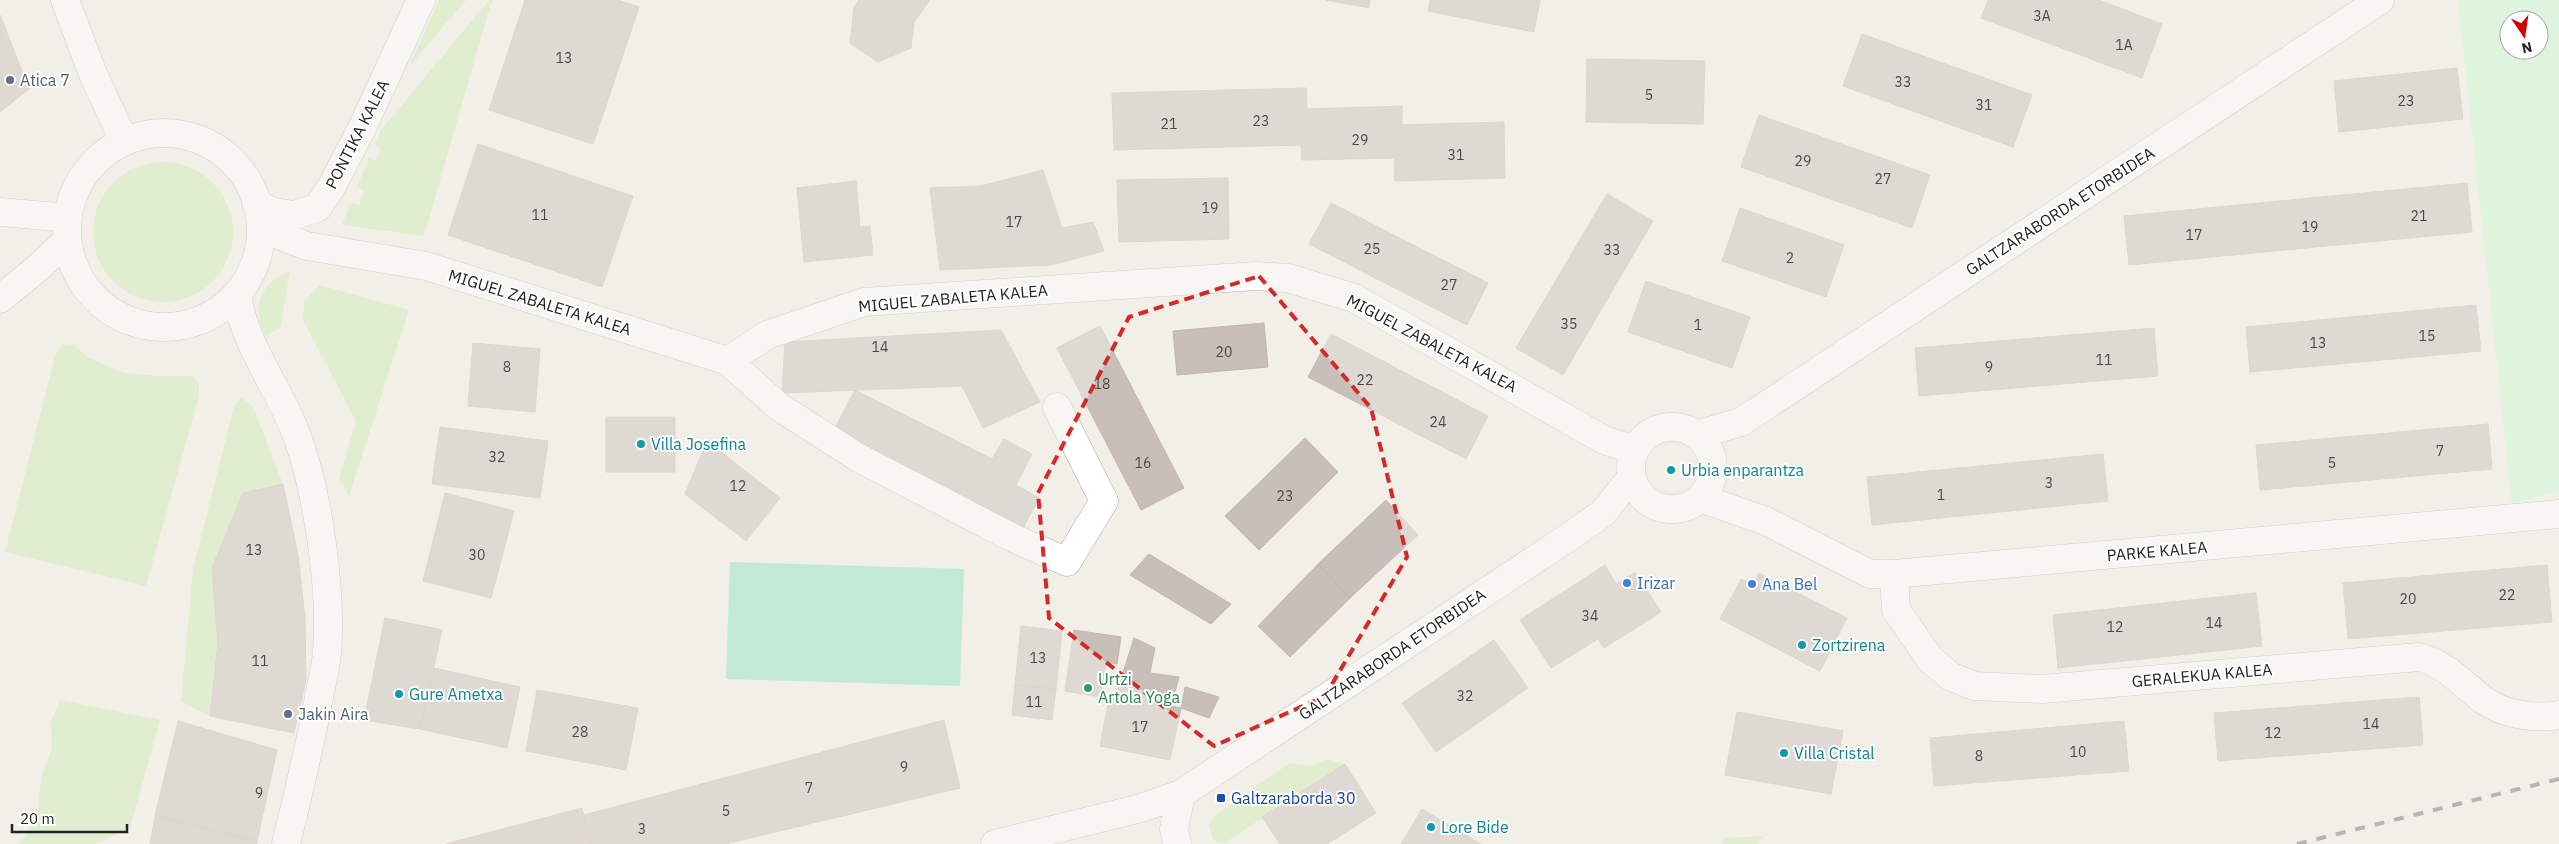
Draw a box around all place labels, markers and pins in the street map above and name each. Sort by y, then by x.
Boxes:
place label: Atica 7 [20,70,70,90]
marker: Atica 7 [4,74,16,86]
place label: Villa Josefina [651,434,747,454]
marker: Villa Josefina [635,438,647,450]
place label: Urbia enparantza [1681,460,1804,480]
marker: Urbia enparantza [1665,464,1677,476]
place label: Irizar [1637,573,1675,593]
place label: Ana Bel [1762,574,1817,594]
marker: Irizar [1621,577,1633,589]
marker: Ana Bel [1746,578,1758,590]
place label: Zortzirena [1812,635,1886,655]
marker: Zortzirena [1796,639,1808,651]
place label: Urtzi Artola Yoga [1098,669,1180,707]
marker: Urtzi Artola Yoga [1082,682,1094,694]
place label: Gure Ametxa [409,684,503,704]
marker: Gure Ametxa [393,688,405,700]
place label: Jakin Aira [298,704,369,724]
marker: Jakin Aira [282,708,294,720]
place label: Villa Cristal [1794,743,1875,763]
marker: Villa Cristal [1778,747,1790,759]
place label: Galtzaraborda 30 [1231,788,1356,808]
marker: Galtzaraborda 30 [1215,792,1227,804]
place label: Lore Bide [1441,817,1509,837]
marker: Lore Bide [1425,821,1437,833]

